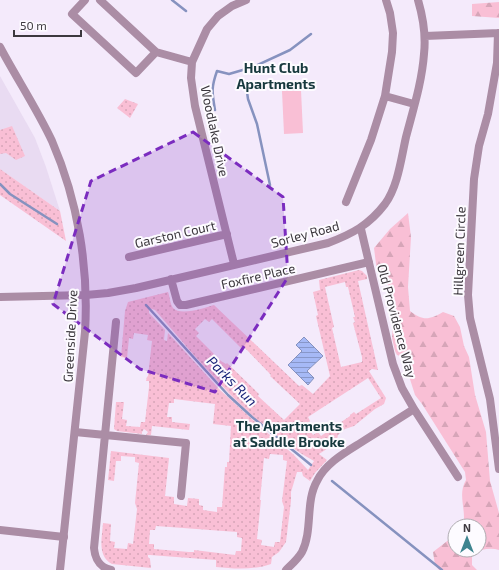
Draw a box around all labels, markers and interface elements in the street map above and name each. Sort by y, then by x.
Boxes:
scale bar [14,12,81,38]
text: 50 m [20,18,47,32]
district label: Hunt Club Apartments [236,59,316,92]
street label: Woodlake Drive [198,84,232,178]
street label: Hillgreen Circle [449,206,469,296]
street label: Garston Court [133,217,217,251]
street label: Sorley Road [269,217,341,251]
street label: Foxfire Place [219,260,297,292]
street label: Old Providence Way [374,262,420,380]
street label: Greenside Drive [60,289,80,383]
water label: Parks Run [204,352,261,409]
district label: The Apartments at Saddle Brooke [233,417,345,450]
north arrow [447,518,487,558]
text: N [463,521,471,534]

